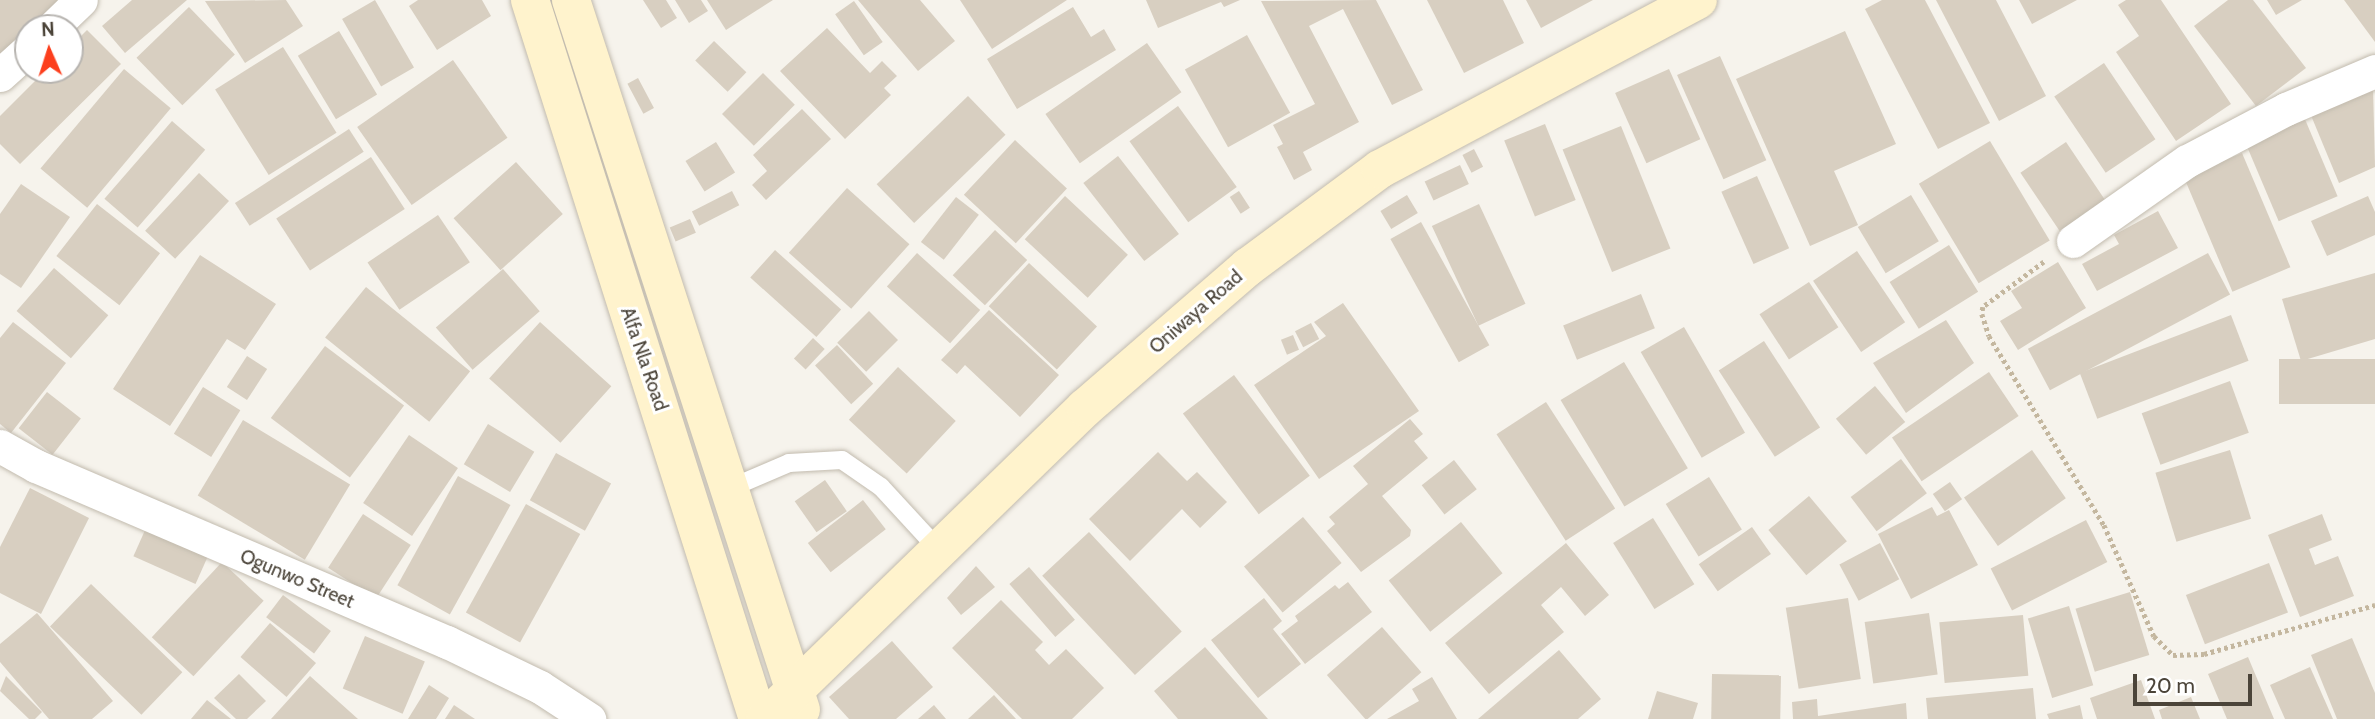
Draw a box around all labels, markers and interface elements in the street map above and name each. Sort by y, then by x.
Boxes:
north arrow [14,14,84,84]
text: N [41,18,55,41]
street label: Oniwaya Road [1145,265,1247,359]
street label: Alfa Nla Road [616,304,672,414]
street label: Ogunwo Street [237,545,357,613]
scale bar [2137,660,2256,704]
text: 20 m [2146,673,2195,698]

